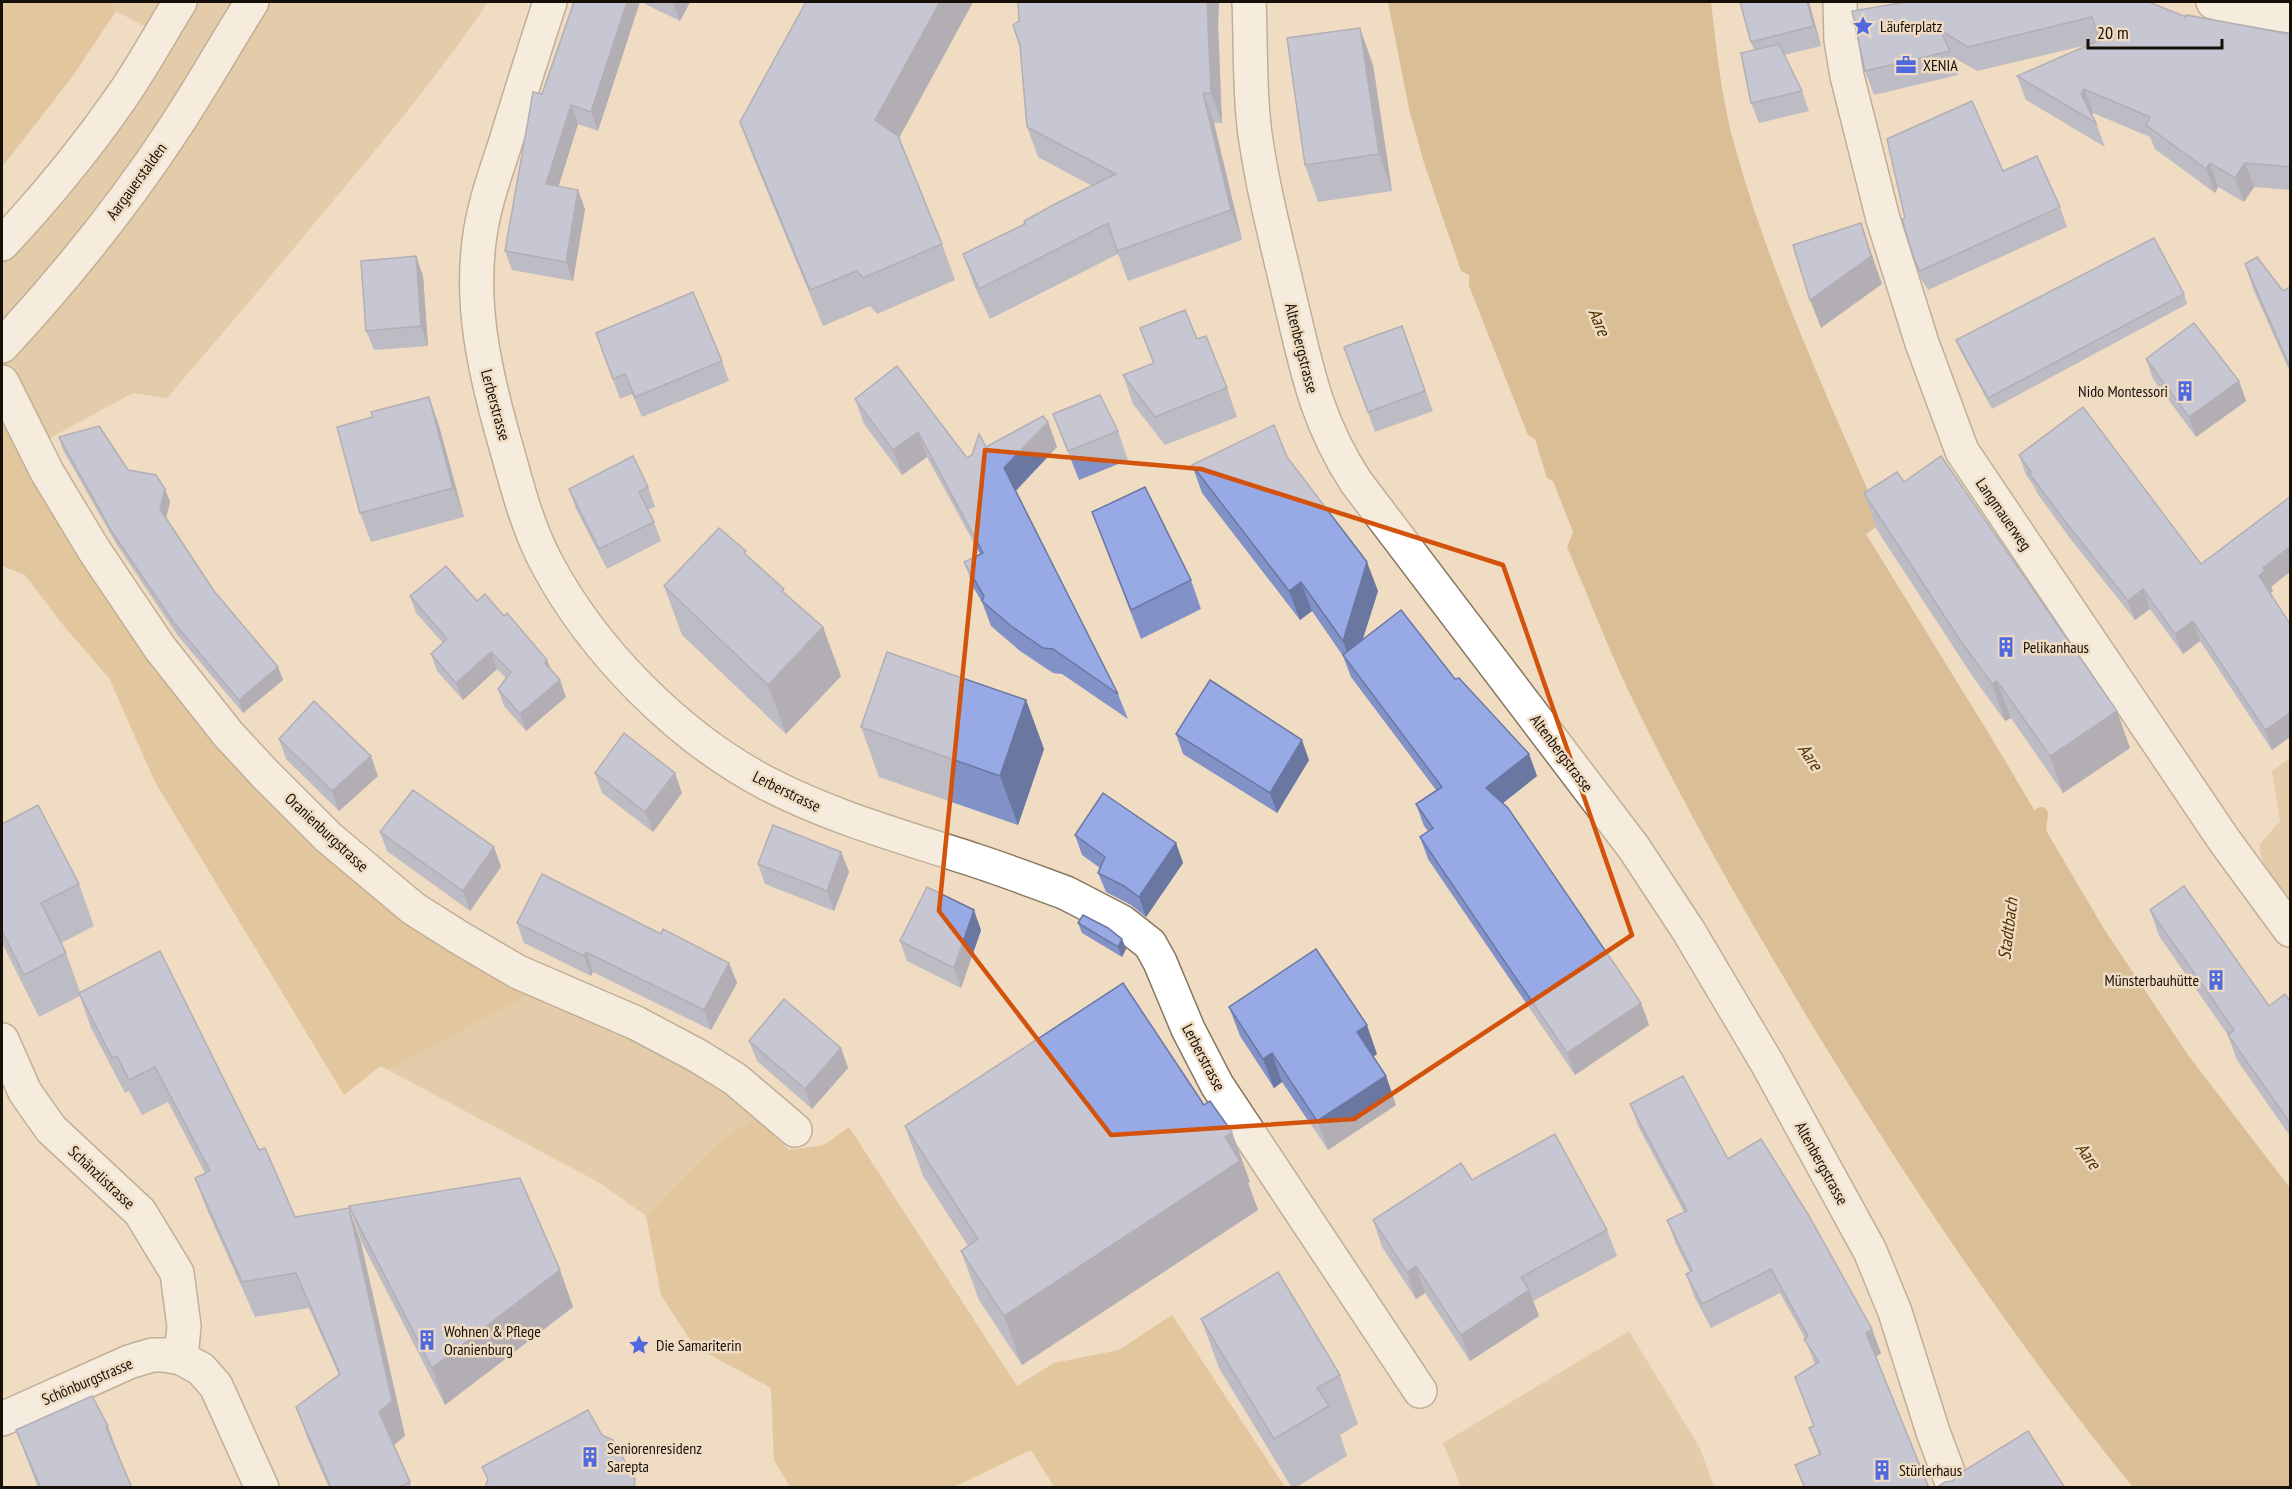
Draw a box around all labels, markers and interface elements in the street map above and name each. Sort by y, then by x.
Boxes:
scale bar [2088,12,2222,50]
place icon: Läuferplatz [1851,14,1875,38]
place label: Läuferplatz [1880,16,1942,36]
text: 20 m [2097,21,2129,44]
office icon: XENIA [1894,53,1918,77]
place label: XENIA [1923,55,1958,75]
street label: Aargauerstalden [101,139,171,223]
street label: Altenbergstrasse [1281,301,1323,395]
water label: Aare [1583,304,1616,341]
street label: Lerberstrasse [477,367,515,443]
building icon: Nido Montessori [2173,379,2197,403]
place label: Nido Montessori [2078,381,2168,401]
street label: Langmauerweg [1972,474,2036,554]
building icon: Pelikanhaus [1994,635,2018,659]
place label: Pelikanhaus [2023,637,2089,657]
street label: Altenbergstrasse [1526,710,1598,796]
water label: Aare [1793,739,1829,776]
street label: Lerberstrasse [750,766,824,816]
street label: Oranienburgstrasse [281,788,373,876]
water label: Stadtbach [1992,896,2023,961]
building icon: Münsterbauhütte [2204,968,2228,992]
place label: Münsterbauhütte [2105,970,2199,990]
street label: Lerberstrasse [1178,1020,1230,1094]
street label: Altenbergstrasse [1791,1118,1853,1208]
water label: Aare [2071,1138,2107,1175]
street label: Schänzlistrasse [64,1141,140,1213]
place label: Wohnen & Pflege Oranienburg [444,1321,541,1359]
building icon: Wohnen & Pflege Oranienburg [415,1328,439,1352]
place icon: Die Samariterin [627,1333,651,1357]
place label: Die Samariterin [656,1335,742,1355]
street label: Schönburgstrasse [39,1353,135,1409]
place label: Seniorenresidenz Sarepta [607,1438,702,1476]
building icon: Seniorenresidenz Sarepta [578,1445,602,1469]
building icon: Stürlerhaus [1870,1458,1894,1482]
place label: Stürlerhaus [1899,1460,1962,1480]

